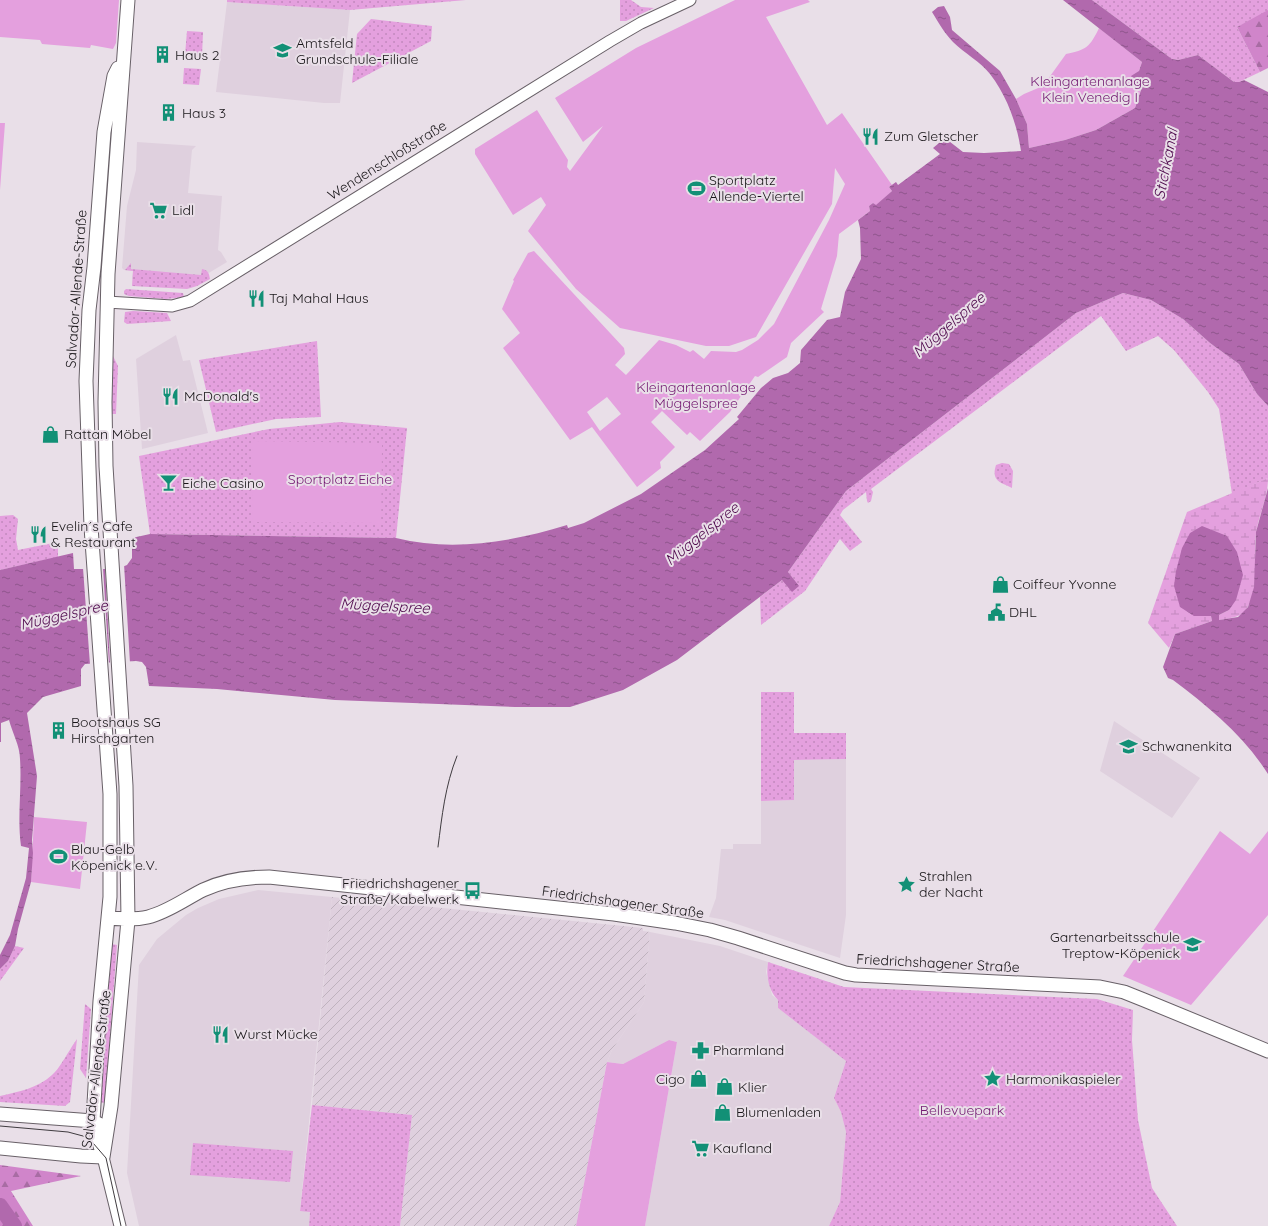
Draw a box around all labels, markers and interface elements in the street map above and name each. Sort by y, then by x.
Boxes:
place label: Amtsfeld Grundschule-Filiale [296,34,419,68]
school or university icon: Amtsfeld Grundschule-Filiale [273,41,293,61]
building icon: Haus 2 [152,45,172,65]
place label: Haus 2 [175,46,220,64]
park label: Kleingartenanlage Klein Venedig I [1030,72,1150,106]
building icon: Haus 3 [159,103,179,123]
place label: Haus 3 [182,104,226,122]
street label: Wendenschloßstraße [324,116,450,204]
restaurant icon: Zum Gletscher [861,126,881,146]
water label: Stichkanal [1149,126,1182,201]
place label: Zum Gletscher [884,127,979,145]
place label: Sportplatz Allende-Viertel [709,171,804,205]
sports icon: Sportplatz Allende-Viertel [686,178,706,198]
supermarket icon: Lidl [149,200,169,220]
place label: Lidl [172,201,194,219]
street label: Salvador-Allende-Straße [61,209,91,369]
restaurant icon: Taj Mahal Haus [246,288,266,308]
water label: Müggelspree [909,288,989,361]
place label: Taj Mahal Haus [269,289,369,307]
park label: Kleingartenanlage Müggelspree [636,378,756,412]
restaurant icon: McDonald's [161,386,181,406]
place label: McDonald's [184,387,259,405]
shop icon: Rattan Möbel [41,424,61,444]
place label: Rattan Möbel [64,425,151,443]
park label: Sportplatz Eiche [288,470,392,488]
bar icon: Eiche Casino [159,473,179,493]
place label: Eiche Casino [182,474,264,492]
water label: Müggelspree [661,498,743,569]
place label: Evelin´s Cafe & Restaurant [51,517,136,551]
restaurant icon: Evelin´s Cafe & Restaurant [28,524,48,544]
shop icon: Coiffeur Yvonne [990,574,1010,594]
place label: Coiffeur Yvonne [1013,575,1116,593]
water label: Müggelspree [340,594,431,617]
water label: Müggelspree [18,595,110,634]
public building icon: DHL [986,602,1006,622]
place label: DHL [1009,603,1037,621]
place label: Bootshaus SG Hirschgarten [71,713,161,747]
building icon: Bootshaus SG Hirschgarten [48,720,68,740]
school or university icon: Schwanenkita [1119,736,1139,756]
place label: Schwanenkita [1142,737,1232,755]
place label: Blau-Gelb Köpenick e.V. [71,840,157,874]
sports icon: Blau-Gelb Köpenick e.V. [48,847,68,867]
place label: Strahlen der Nacht [919,867,983,901]
place label: Friedrichshagener Straße/Kabelwerk [340,874,460,908]
place icon: Strahlen der Nacht [896,874,916,894]
bus stop icon: Friedrichshagener Straße/Kabelwerk [462,881,482,901]
street label: Friedrichshagener Straße [541,882,705,922]
place label: Gartenarbeitsschule Treptow-Köpenick [1050,928,1180,962]
school or university icon: Gartenarbeitsschule Treptow-Köpenick [1183,935,1203,955]
street label: Friedrichshagener Straße [856,950,1020,976]
street label: Salvador-Allende-Straße [77,989,115,1149]
restaurant icon: Wurst Mücke [211,1024,231,1044]
place label: Wurst Mücke [234,1025,318,1043]
pharmacy icon: Pharmland [690,1040,710,1060]
place label: Pharmland [713,1041,784,1059]
shop icon: Cigo [688,1069,708,1089]
place icon: Harmonikaspieler [983,1069,1003,1089]
place label: Cigo [656,1070,685,1088]
place label: Harmonikaspieler [1006,1070,1121,1088]
shop icon: Klier [715,1077,735,1097]
place label: Klier [738,1078,768,1096]
park label: Bellevuepark [920,1101,1004,1119]
shop icon: Blumenladen [713,1102,733,1122]
place label: Blumenladen [736,1103,821,1121]
supermarket icon: Kaufland [690,1138,710,1158]
place label: Kaufland [713,1139,772,1157]

